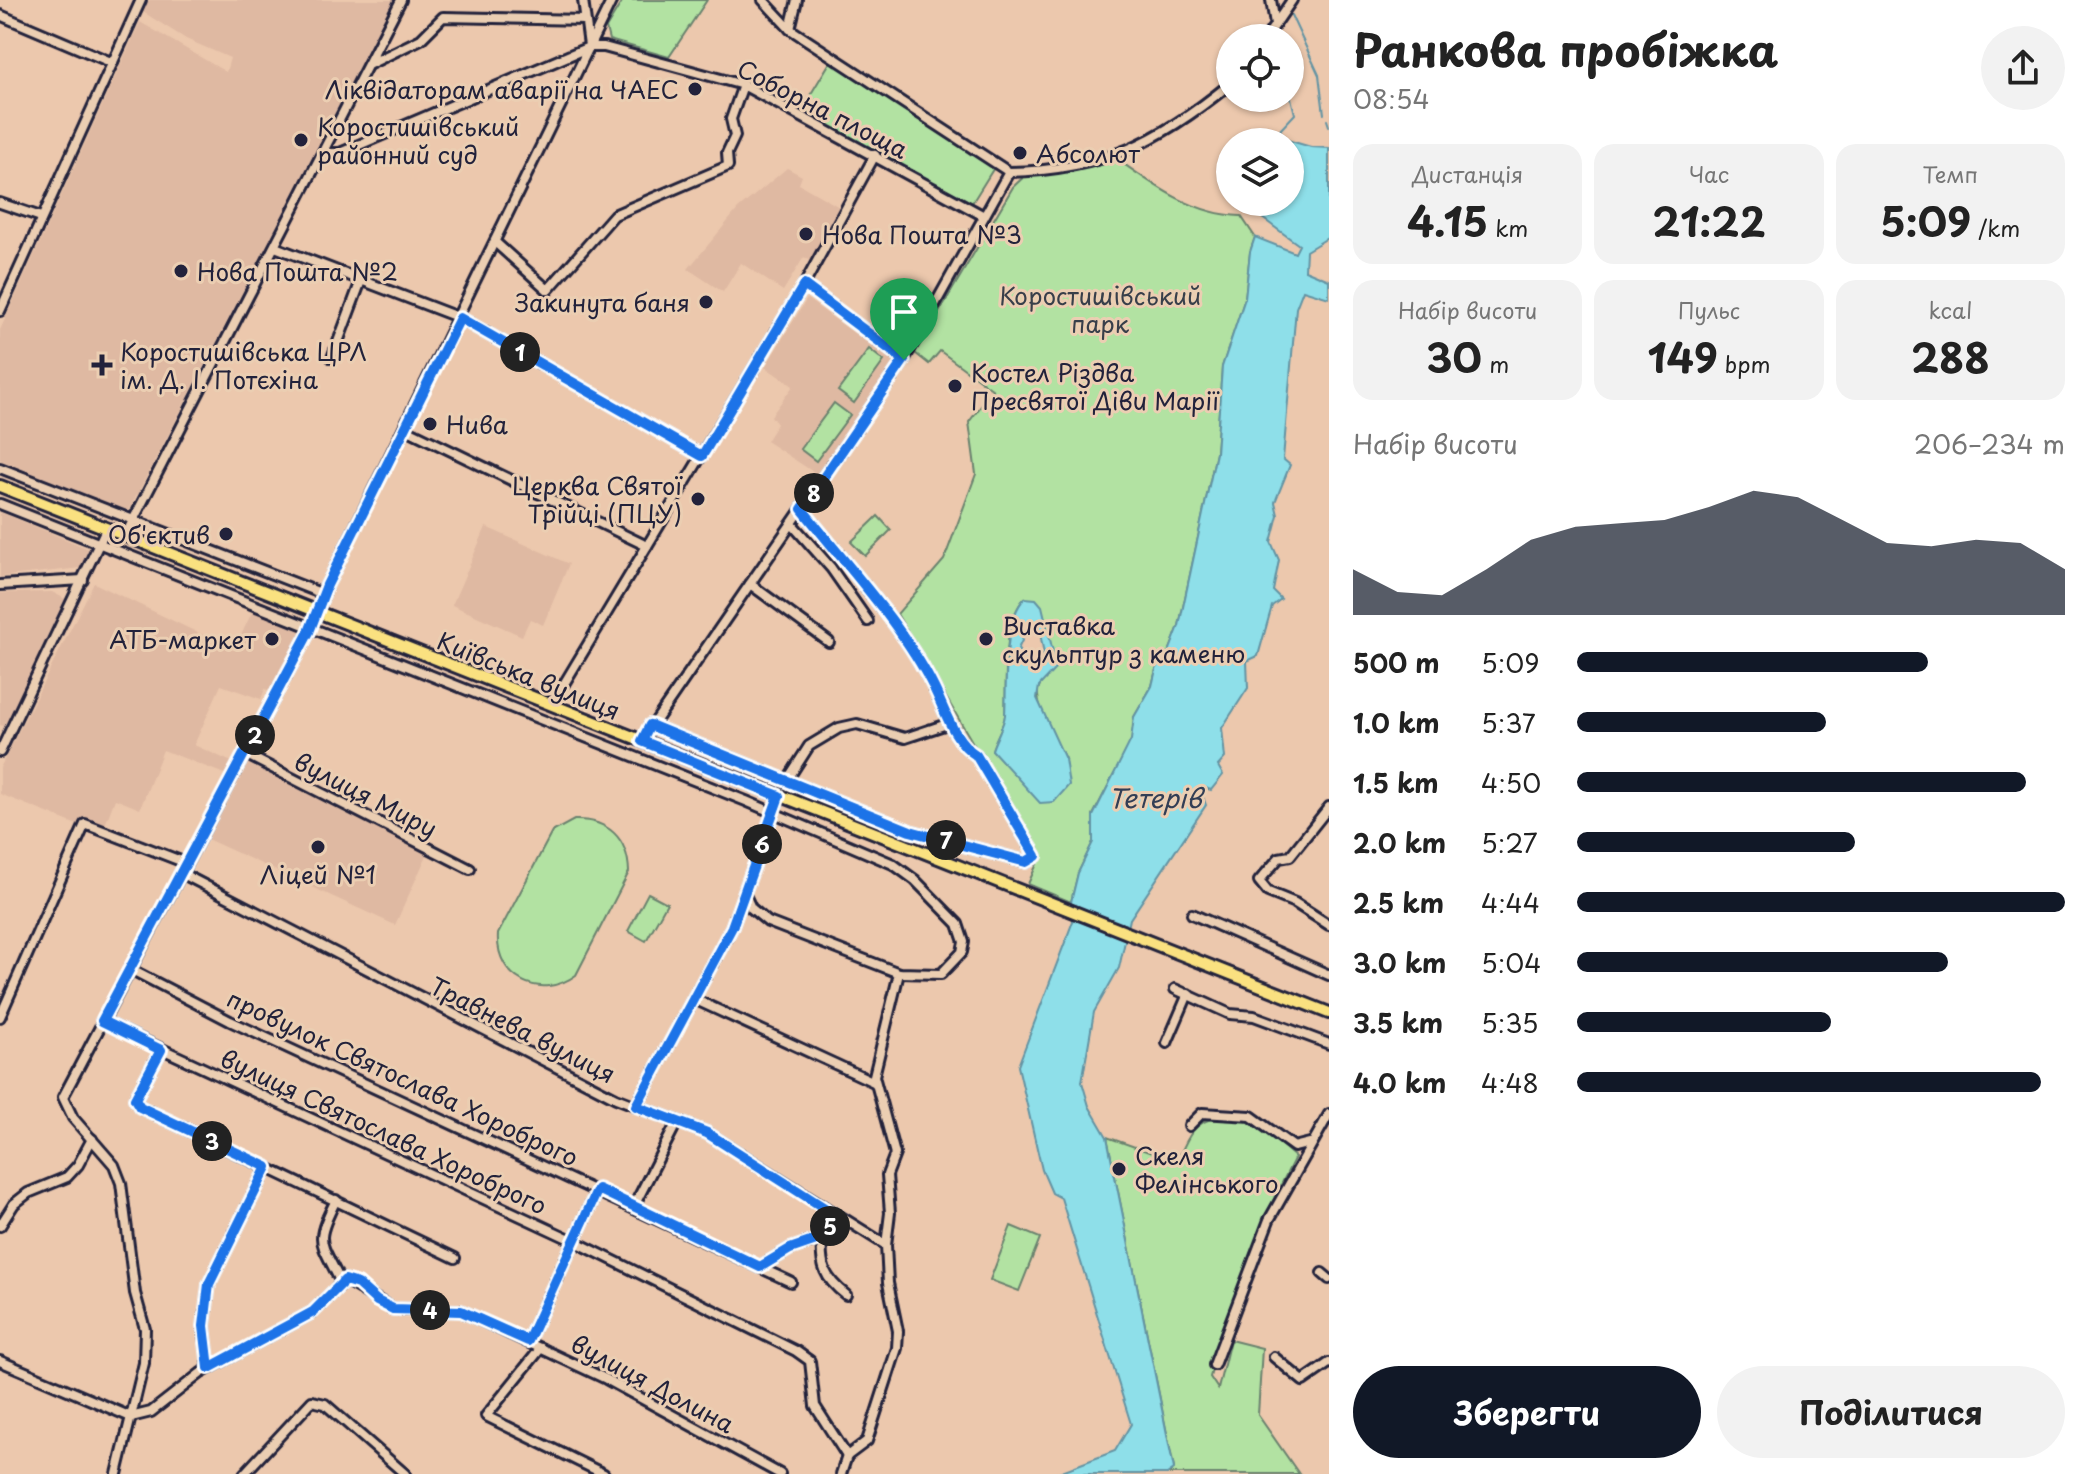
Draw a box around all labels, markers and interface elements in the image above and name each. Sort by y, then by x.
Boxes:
text: Ранкова пробіжка [1353,16,1778,82]
map controls [1216,24,1304,216]
button: locate [1216,24,1304,112]
button: share [1981,26,2065,110]
street label: Соборна площа [731,49,915,167]
place label: Ліквідаторам аварії на ЧАЕС [325,71,679,107]
text: 08:54 [1353,79,1430,118]
marker: Ліквідаторам аварії на ЧАЕС [686,80,704,98]
place label: Коростишівський районний суд [317,108,519,172]
button: layers [1216,128,1304,216]
marker: Коростишівський районний суд [292,131,310,149]
place label: Абсолют [1036,135,1140,171]
marker: Абсолют [1011,144,1029,162]
text: Дистанція [1412,157,1523,190]
text: Час [1689,157,1729,190]
text: Темп [1923,157,1978,190]
text: 4.15 [1407,190,1488,251]
text: 21:22 [1652,190,1766,251]
text: 5:09 [1880,190,1971,251]
text: km [1488,211,1528,244]
text: /km [1971,211,2020,244]
place label: Нова Пошта №3 [822,216,1022,252]
marker: Нова Пошта №3 [797,225,815,243]
place label: Нова Пошта №2 [197,253,398,289]
marker: Нова Пошта №2 [172,262,190,280]
park label: Коростишівський парк [999,277,1201,341]
pin [870,278,938,360]
place label: Закинута баня [515,284,690,320]
icon: arrive [882,290,926,334]
marker: Закинута баня [697,293,715,311]
text: Набір висоти [1398,293,1537,326]
text: Пульс [1678,293,1740,326]
text: kcal [1928,293,1972,326]
text: 30 [1426,326,1482,387]
text: 149 [1647,326,1718,387]
text: 288 [1911,326,1990,387]
pin: 1 [500,332,540,372]
place label: Коростишівська ЦРЛ ім. Д. І. Потєхіна [120,333,367,397]
text: 1 [515,335,525,368]
text: m [1482,347,1509,380]
text: bpm [1718,347,1771,380]
marker: Коростишівська ЦРЛ ім. Д. І. Потєхіна [91,354,113,376]
place label: Костел Різдва Пресвятої Діви Марії [971,354,1220,418]
marker: Костел Різдва Пресвятої Діви Марії [946,377,964,395]
place label: Нива [446,406,508,442]
marker: Нива [421,415,439,433]
text: Набір висоти [1353,424,1518,463]
text: 206–234 m [1914,424,2065,463]
place label: Церква Святої Трійці (ПЦУ) [512,467,683,531]
pin: 8 [794,473,834,513]
text: 8 [807,476,821,509]
marker: Церква Святої Трійці (ПЦУ) [689,490,707,508]
place label: Об'єктив [108,516,210,552]
marker: Об'єктив [217,525,235,543]
place label: Виставка скульптур з каменю [1002,607,1245,671]
place label: АТБ-маркет [109,621,256,657]
street label: Київська вулиця [432,622,626,728]
marker: АТБ-маркет [263,630,281,648]
marker: Виставка скульптур з каменю [977,630,995,648]
text: 500 m [1353,643,1439,682]
text: 5:09 [1481,643,1539,682]
text: 1.0 km [1353,703,1440,742]
text: 5:37 [1481,703,1536,742]
pin: 2 [235,715,275,755]
text: 2 [247,718,263,751]
street label: вулиця Миру [288,743,444,845]
text: 1.5 km [1353,763,1439,802]
text: 4:50 [1481,763,1541,802]
water label: Тетерів [1108,778,1205,817]
pin: 7 [926,820,966,860]
text: 7 [940,823,952,856]
text: 2.0 km [1353,823,1446,862]
text: 5:27 [1481,823,1538,862]
pin: 6 [742,824,782,864]
text: 6 [754,827,770,860]
marker: Ліцей №1 [309,838,327,856]
place label: Ліцей №1 [260,856,376,892]
text: 2.5 km [1353,883,1444,922]
text: 4:44 [1481,883,1540,922]
text: 3.0 km [1353,943,1446,982]
text: 5:04 [1481,943,1541,982]
street label: Травнева вулиця [424,967,622,1091]
street label: провулок Святослава Хороброго [221,980,585,1174]
text: 3.5 km [1353,1003,1443,1042]
text: 5:35 [1481,1003,1538,1042]
street label: вулиця Святослава Хороброго [215,1039,553,1223]
text: 4.0 km [1353,1063,1446,1102]
text: 4:48 [1481,1063,1539,1102]
pin: 3 [192,1121,232,1161]
text: 3 [205,1124,219,1157]
place label: Скеля Фелінського [1135,1137,1279,1201]
marker: Скеля Фелінського [1110,1160,1128,1178]
pin: 5 [810,1206,850,1246]
text: 5 [823,1209,837,1242]
pin: 4 [410,1290,450,1330]
text: 4 [423,1293,437,1326]
street label: вулиця Долина [565,1325,741,1441]
button: Зберегти [1353,1366,1701,1458]
button: Поділитися [1717,1366,2065,1458]

